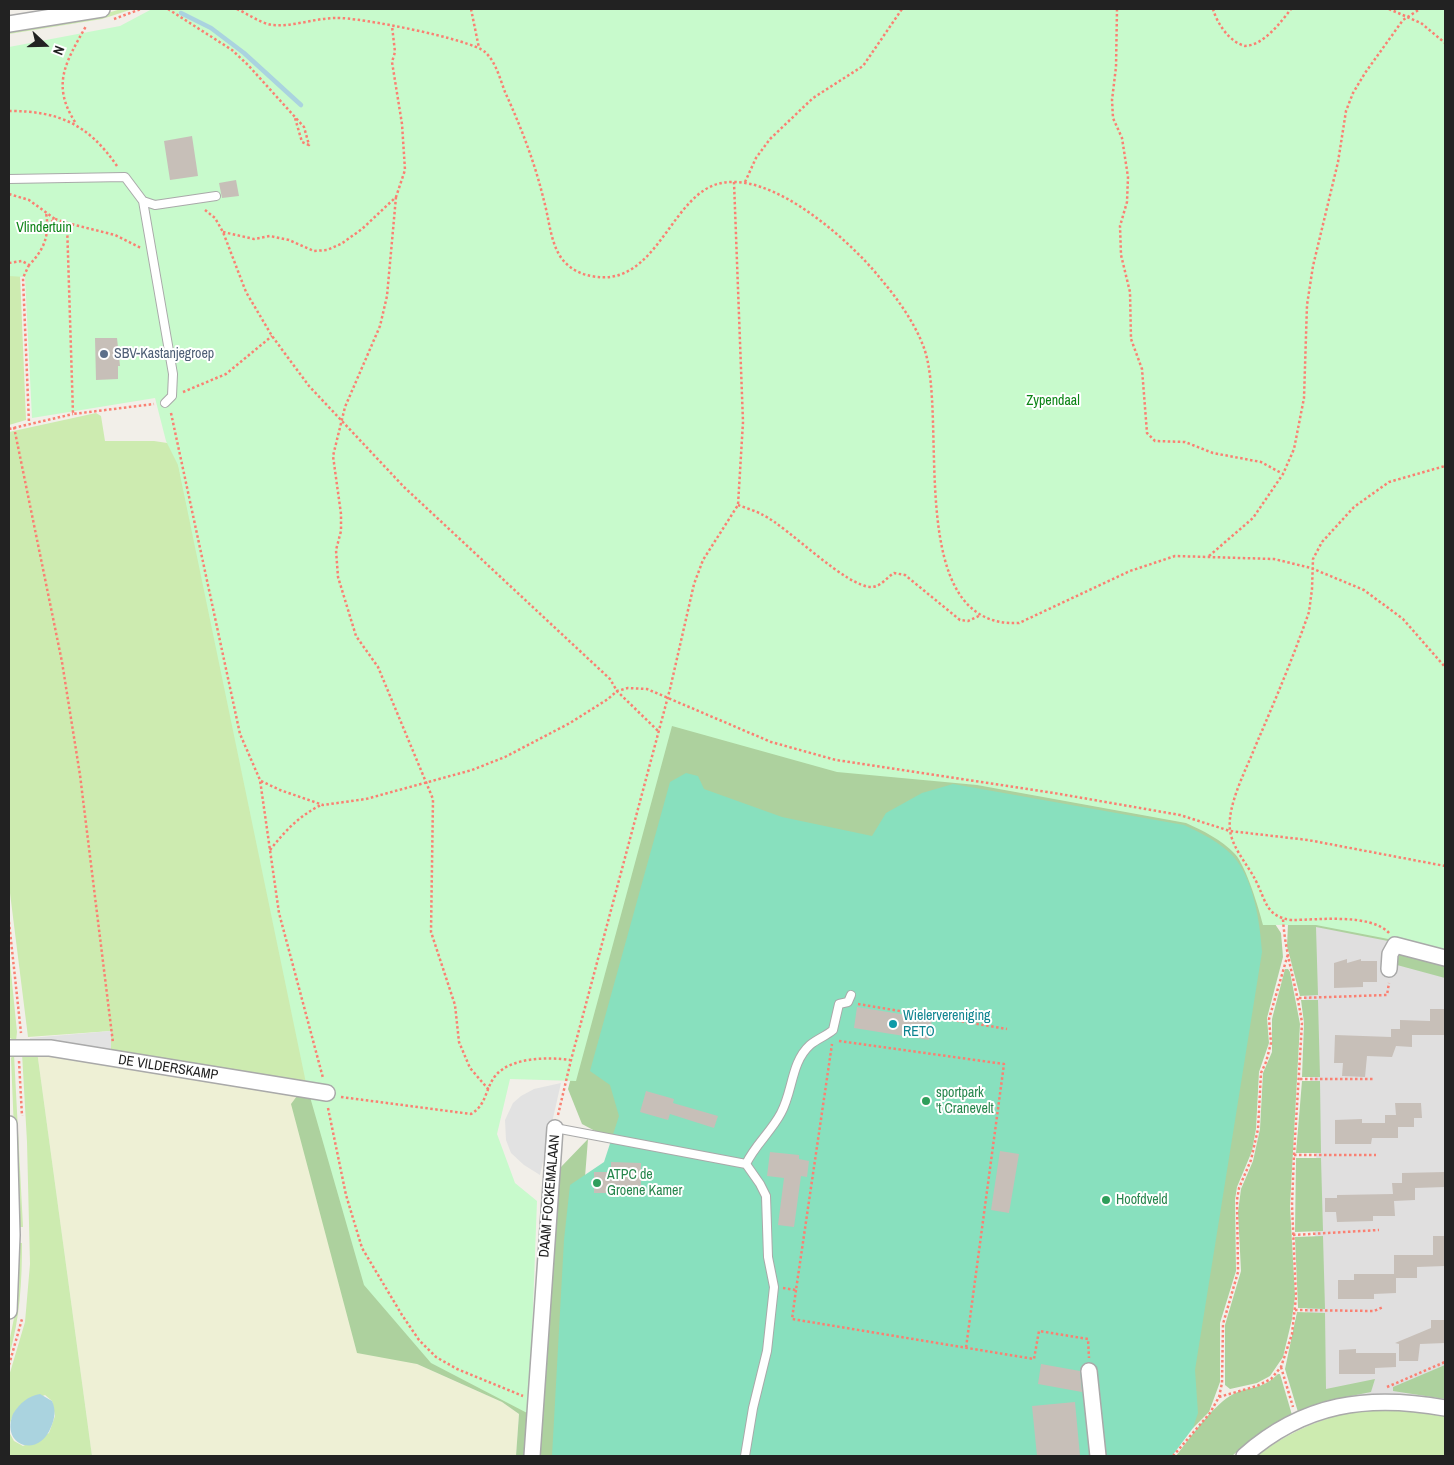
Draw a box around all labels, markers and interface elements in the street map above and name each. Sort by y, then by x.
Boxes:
north arrow [20,20,70,70]
text: N [49,43,69,57]
park label: Vlindertuin [16,220,72,236]
place label: SBV-Kastanjegroep [114,346,214,362]
marker: SBV-Kastanjegroep [98,348,110,360]
park label: Zypendaal [1026,393,1080,409]
place label: Wielervereniging RETO [903,1008,990,1040]
marker: Wielervereniging RETO [887,1018,899,1030]
street label: DE VILDERSKAMP [117,1052,219,1084]
place label: sportpark 't Cranevelt [936,1085,994,1118]
marker: sportpark 't Cranevelt [920,1095,932,1107]
street label: DAAM FOCKEMALAAN [536,1134,564,1258]
place label: ATPC de Groene Kamer [607,1167,682,1200]
marker: ATPC de Groene Kamer [591,1177,603,1189]
place label: Hoofdveld [1116,1192,1168,1208]
marker: Hoofdveld [1100,1194,1112,1206]

